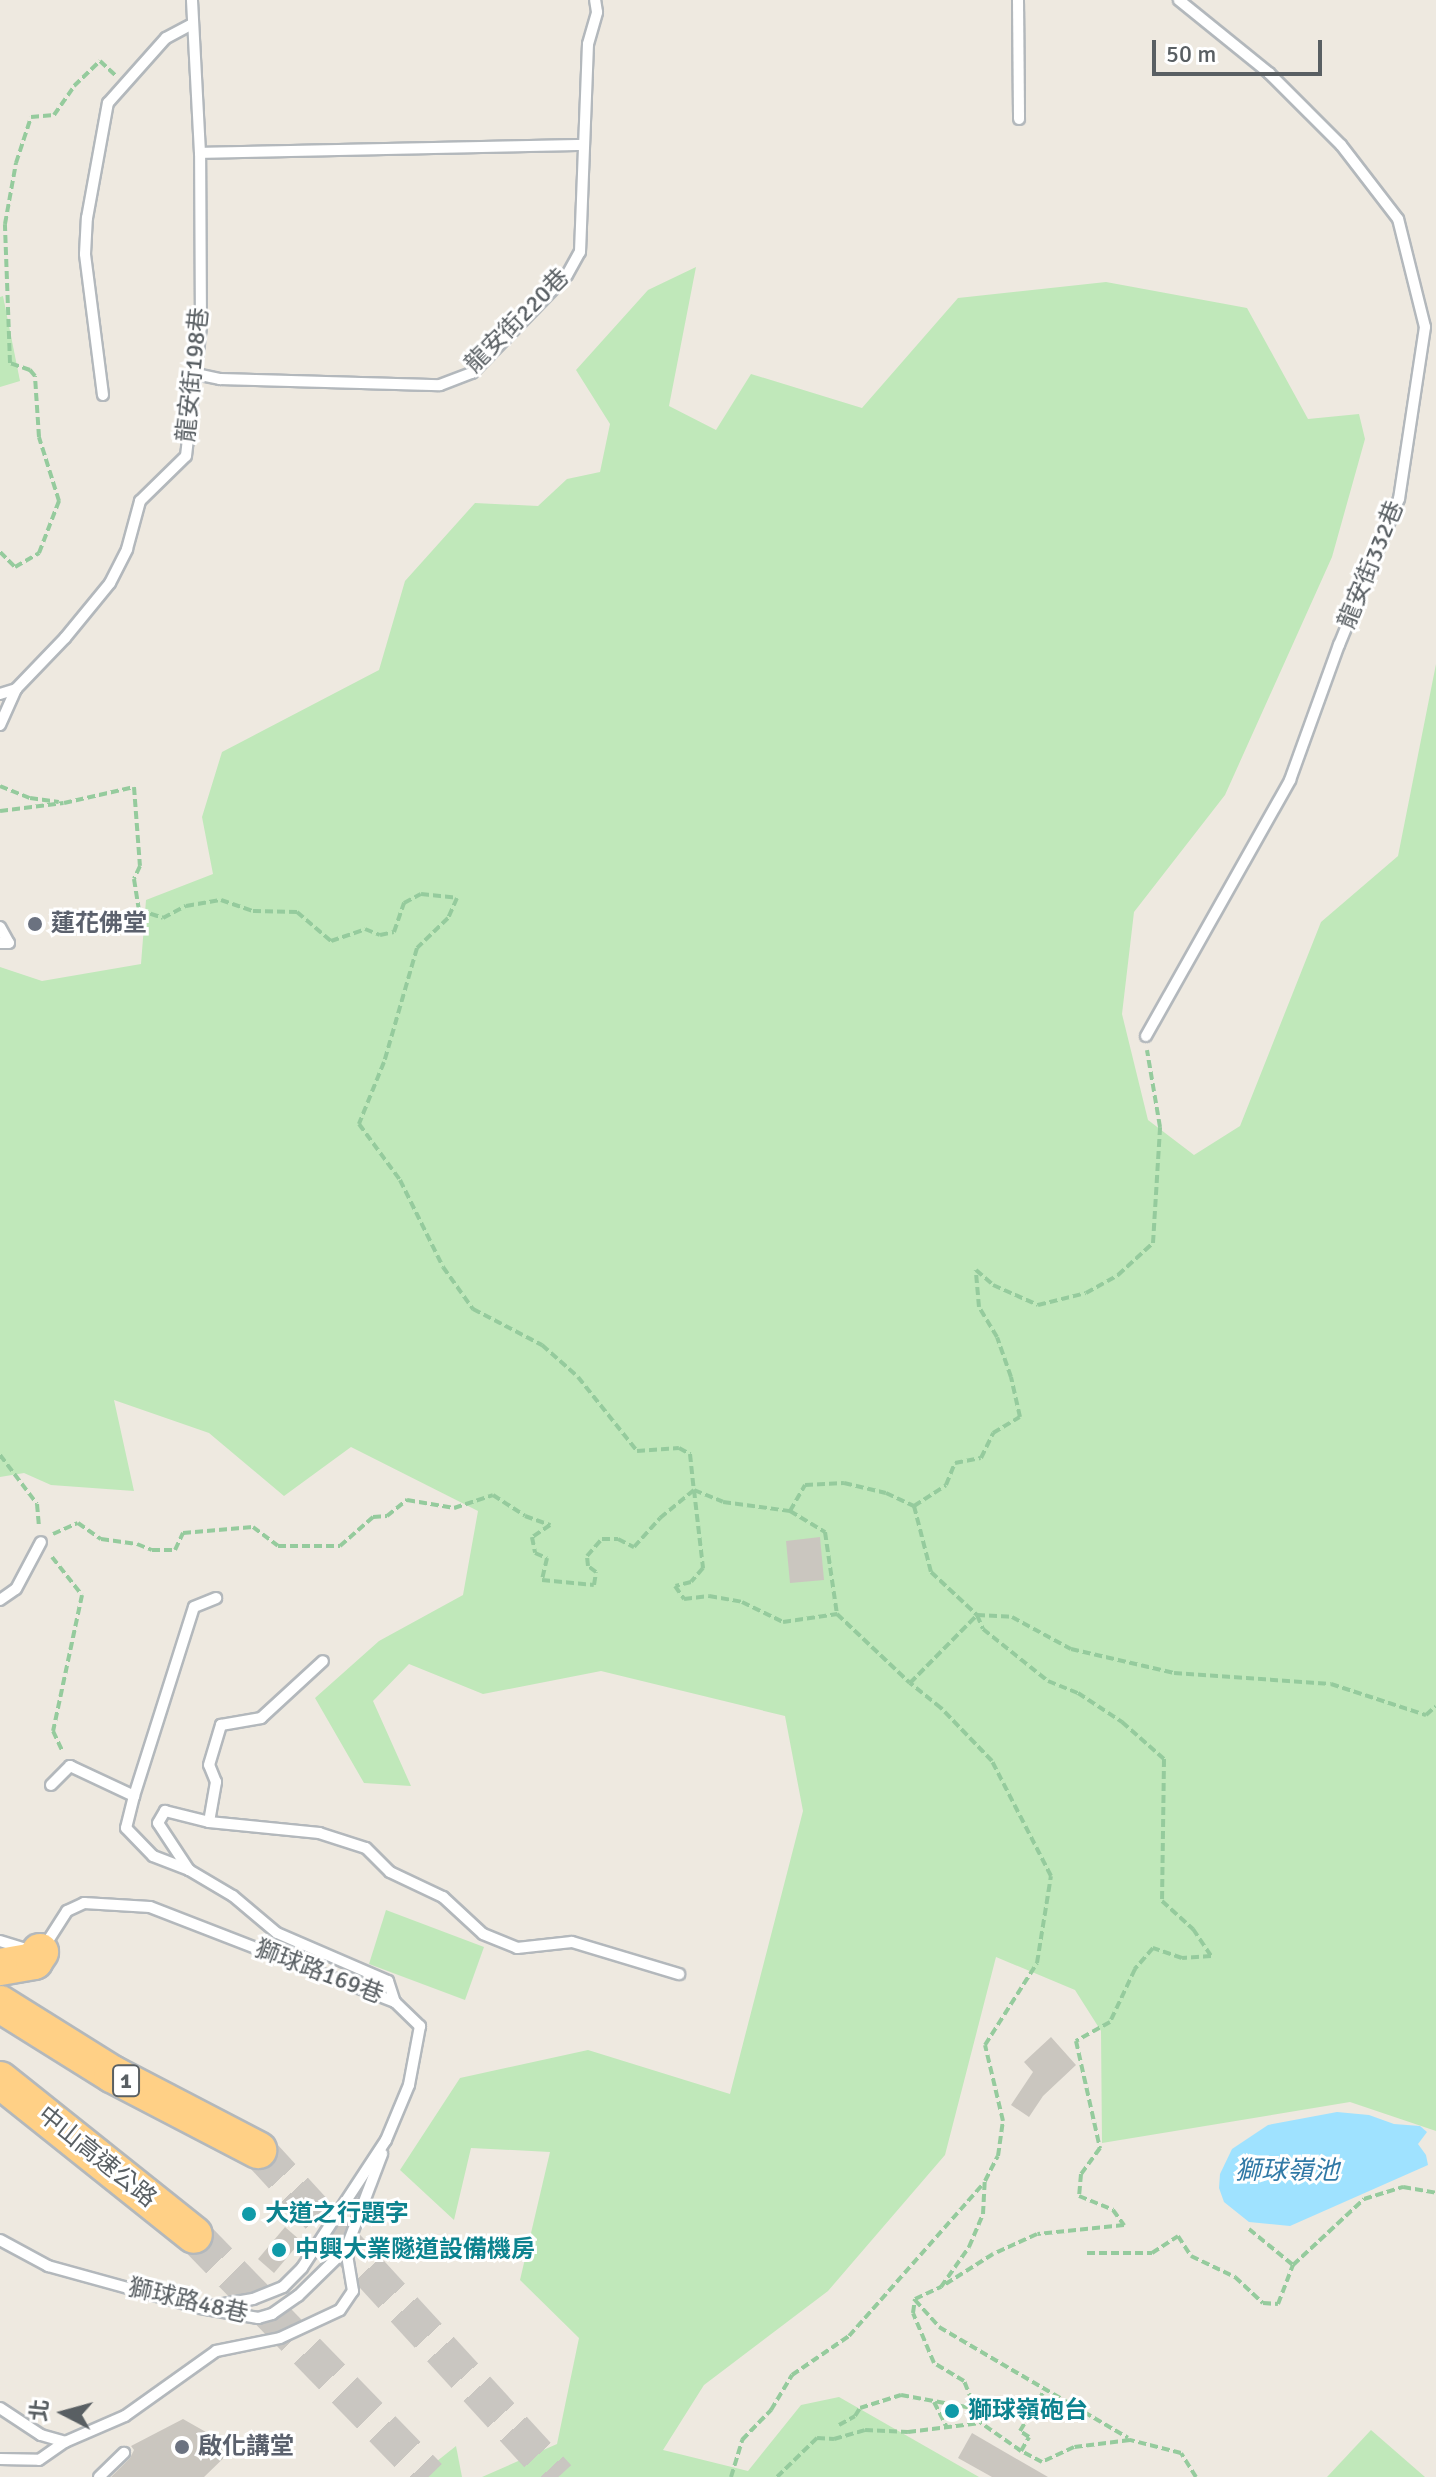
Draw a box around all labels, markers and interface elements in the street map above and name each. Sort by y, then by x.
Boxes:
scale bar [1156,24,1326,74]
text: 50 m [1166,39,1216,69]
street label: 龍安街220巷 [459,263,575,379]
street label: 龍安街198巷 [172,306,214,444]
street label: 龍安街332巷 [1332,497,1410,633]
place label: 蓮花佛堂 [51,910,147,938]
marker: 蓮花佛堂 [26,915,44,933]
street label: 獅球路169巷 [251,1934,387,2010]
road number: 1 [112,2063,140,2099]
street label: 中山高速公路 [32,2100,162,2214]
water label: 獅球嶺池 [1235,2156,1339,2188]
place label: 大道之行題字 [265,2200,409,2228]
marker: 大道之行題字 [240,2205,258,2223]
place label: 中興大業隧道設備機房 [295,2236,535,2264]
marker: 中興大業隧道設備機房 [270,2241,288,2259]
street label: 獅球路48巷 [125,2273,251,2329]
north arrow [24,2373,104,2453]
place label: 獅球嶺砲台 [968,2397,1088,2425]
text: 北 [25,2398,54,2423]
marker: 獅球嶺砲台 [943,2402,961,2420]
place label: 啟化講堂 [198,2433,294,2461]
marker: 啟化講堂 [173,2438,191,2456]

